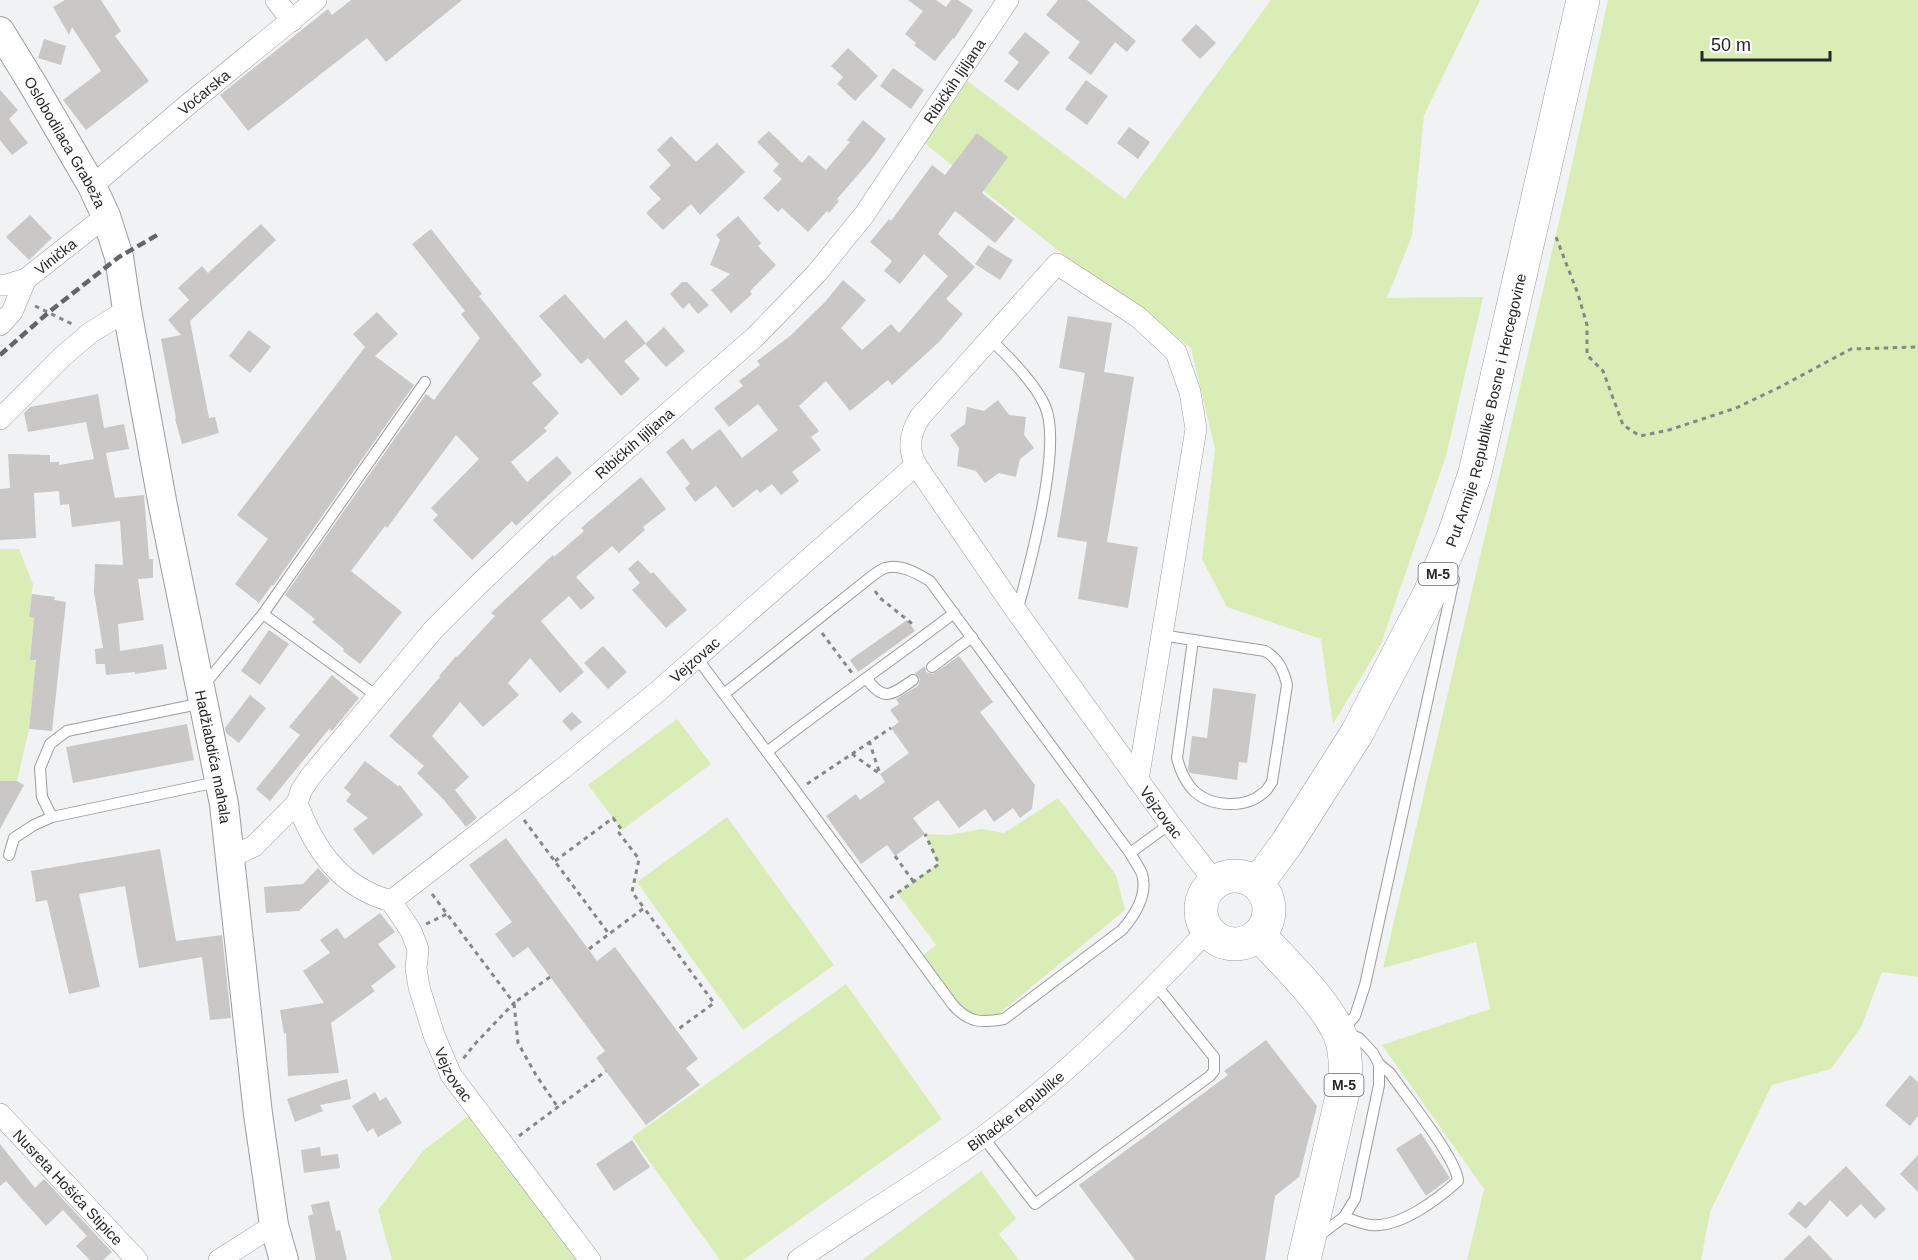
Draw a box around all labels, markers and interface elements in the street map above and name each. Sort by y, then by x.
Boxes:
scale bar [1702,24,1830,62]
street label: Ribićkih ljiljana [919,35,989,126]
text: 50 m [1711,35,1751,55]
street label: Voćarska [174,65,233,118]
street label: Oslobodilaca Grabeža [21,73,110,211]
street label: Vinička [31,234,80,278]
street label: Put Armije Republike Bosne i Hercegovine [1442,272,1529,549]
street label: Ribićkih ljiljana [591,404,677,482]
road number: M-5 [1418,563,1458,585]
street label: Vejzovac [666,633,723,686]
street label: Hadžiabdića mahala [192,688,235,825]
street label: Vejzovac [1137,783,1187,842]
street label: Vejzovac [432,1045,476,1105]
street label: Bihaćke republike [964,1067,1067,1154]
road number: M-5 [1324,1074,1364,1096]
street label: Nusreta Hošića Stipice [10,1126,127,1248]

